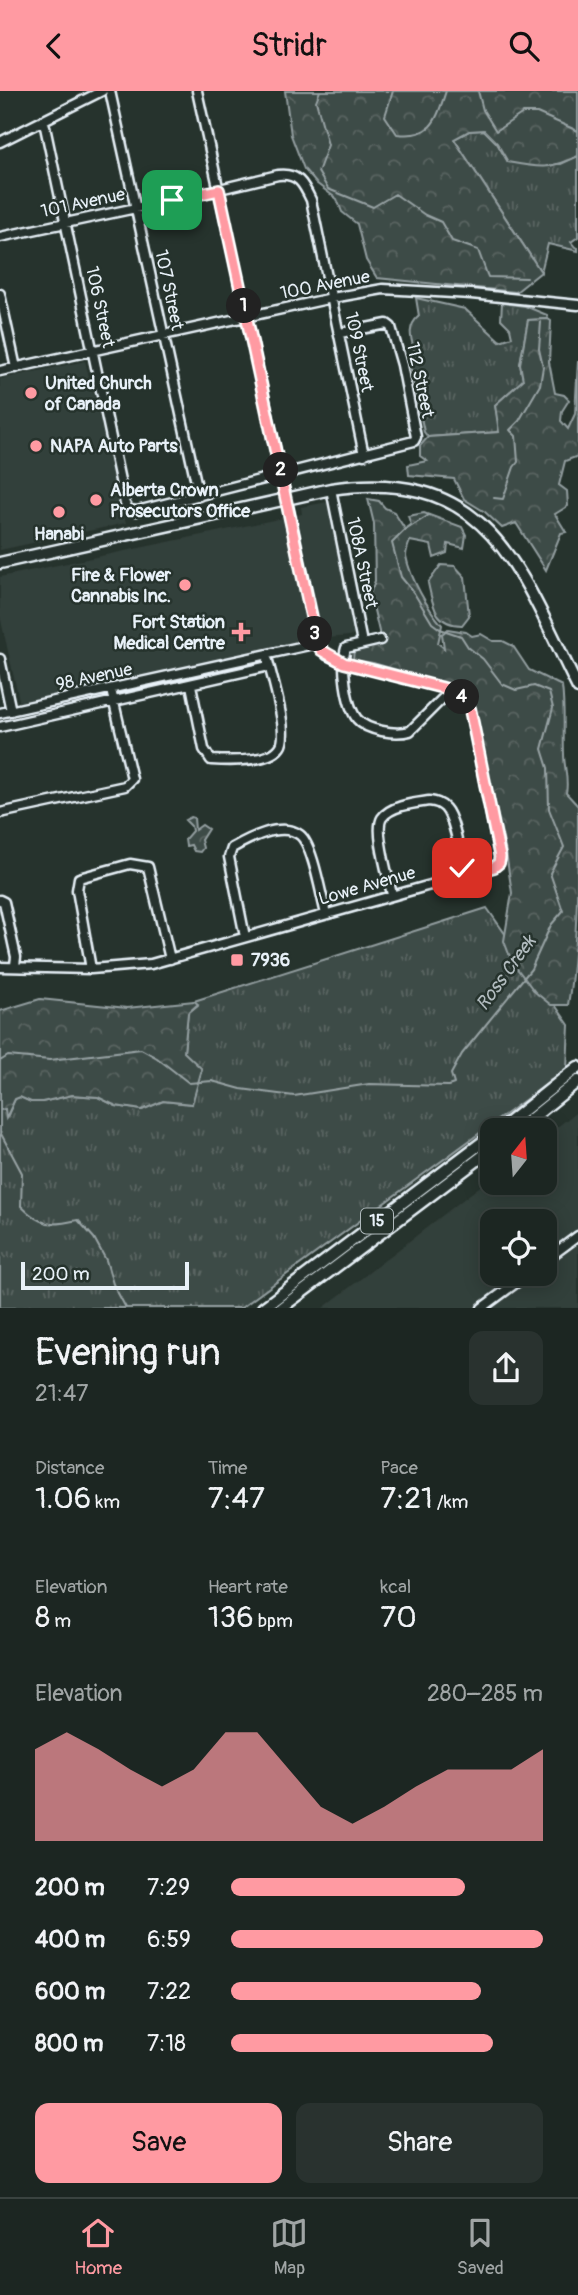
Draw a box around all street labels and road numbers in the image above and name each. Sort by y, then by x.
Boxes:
street label: 101 Avenue [39,183,127,223]
street label: 107 Street [149,248,189,333]
street label: 106 Street [80,264,120,350]
street label: 100 Avenue [278,265,372,305]
street label: 109 Street [339,310,379,395]
street label: 112 Street [401,340,439,421]
street label: 108A Street [341,515,383,612]
street label: 98 Avenue [54,658,134,696]
street label: Lowe Avenue [316,861,418,911]
road number: 15 [361,1209,393,1233]

